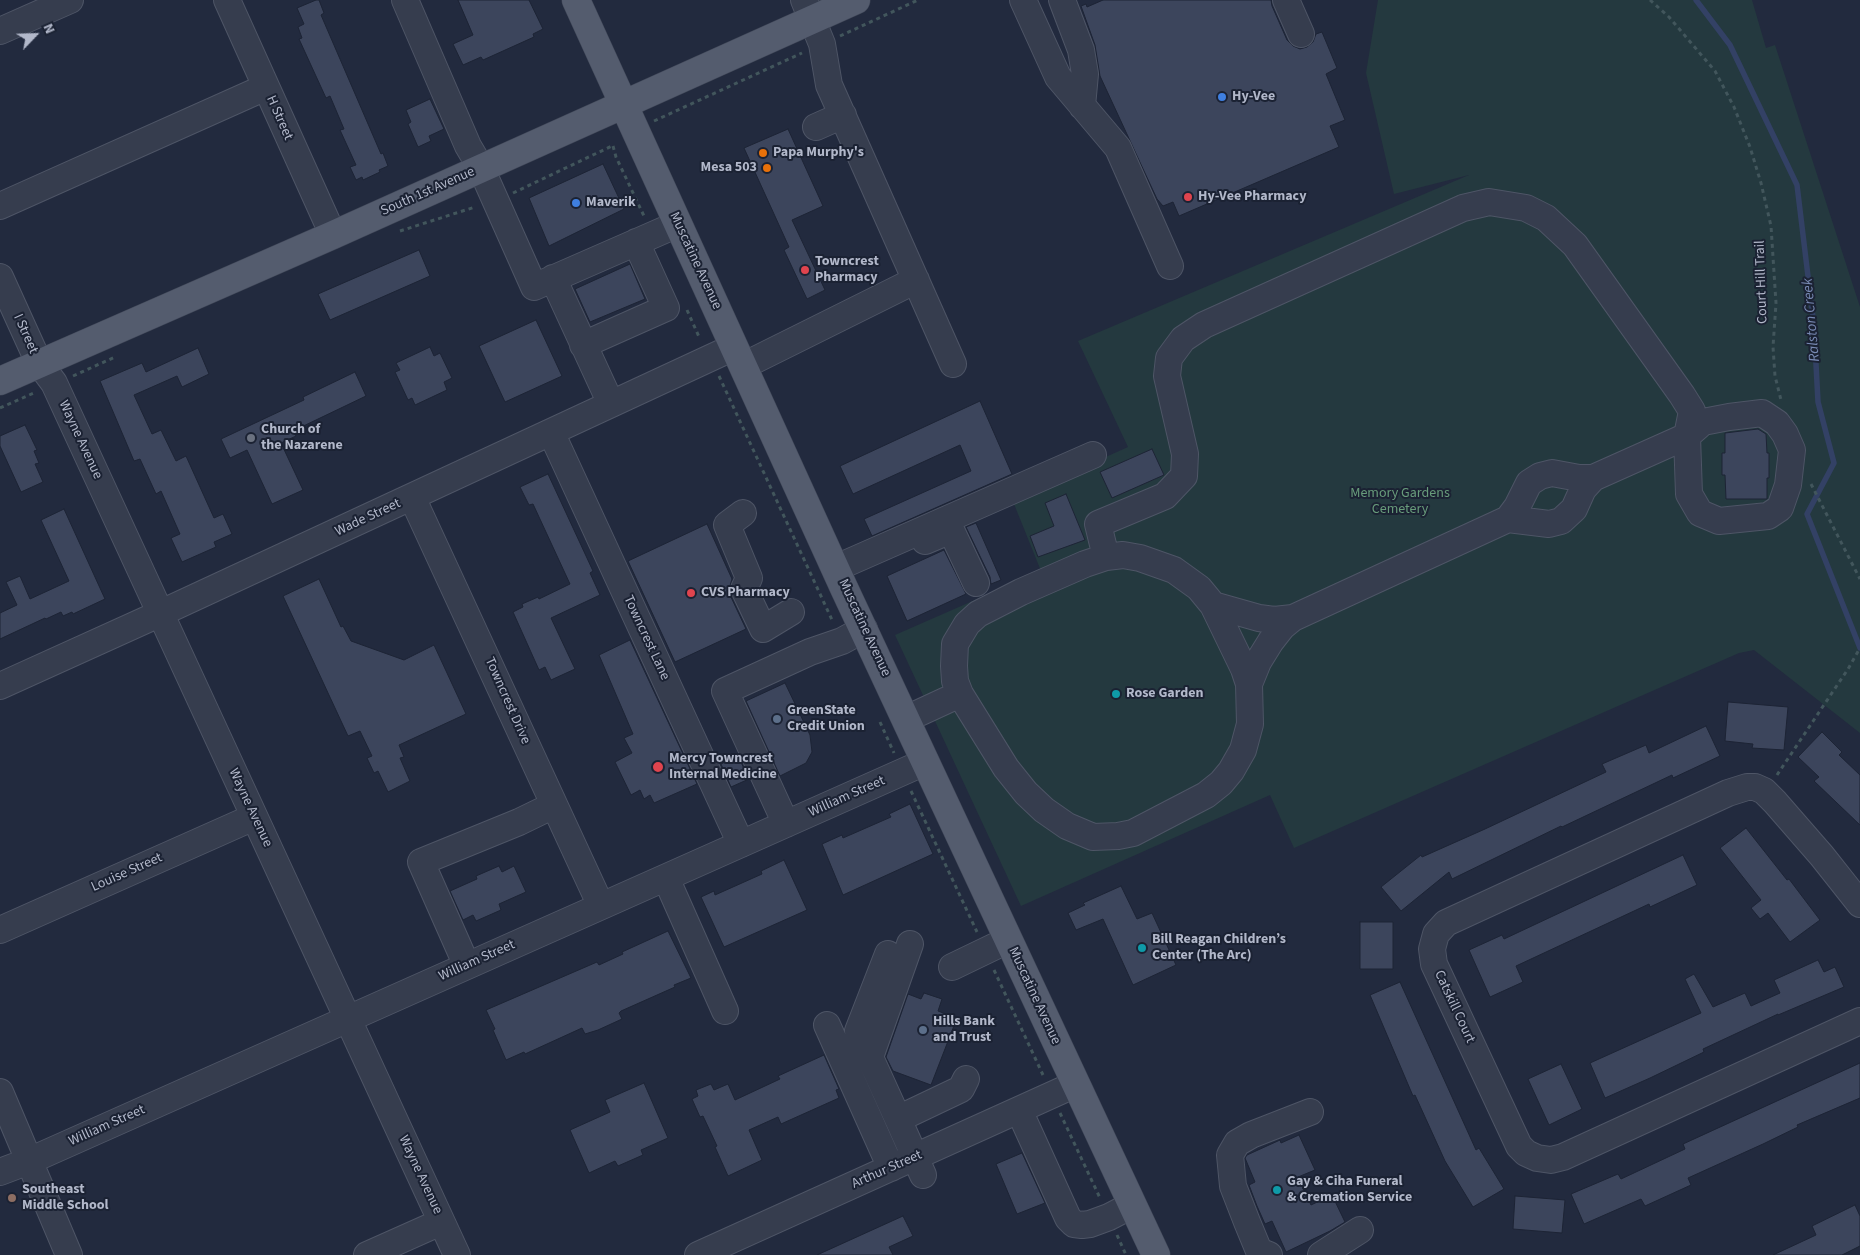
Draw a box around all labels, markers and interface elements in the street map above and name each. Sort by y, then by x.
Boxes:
north arrow [10,10,60,60]
text: N [38,21,60,37]
place label: Hy-Vee [1232,89,1275,105]
marker: Hy-Vee [1216,91,1228,103]
street label: H Street [262,93,296,143]
place label: Papa Murphy's [773,145,864,161]
marker: Papa Murphy's [757,147,769,159]
place label: Mesa 503 [701,160,757,176]
marker: Mesa 503 [761,162,773,174]
street label: South 1st Avenue [378,164,478,220]
place label: Hy-Vee Pharmacy [1198,189,1306,205]
marker: Hy-Vee Pharmacy [1182,191,1194,203]
place label: Maverik [586,195,636,211]
marker: Maverik [570,197,582,209]
street label: Muscatine Avenue [665,210,725,312]
street label: Court Hill Trail [1752,240,1772,324]
place label: Towncrest Pharmacy [815,254,879,286]
marker: Towncrest Pharmacy [799,264,811,276]
water label: Ralston Creek [1799,277,1825,363]
street label: I Street [9,312,41,356]
street label: Wayne Avenue [54,398,106,482]
place label: Church of the Nazarene [261,422,343,454]
marker: Church of the Nazarene [245,432,257,444]
park label: Memory Gardens Cemetery [1350,486,1450,518]
street label: Wade Street [333,496,403,540]
street label: Muscatine Avenue [834,577,894,679]
place label: CVS Pharmacy [701,585,790,601]
marker: CVS Pharmacy [685,587,697,599]
street label: Towncrest Lane [619,593,673,683]
street label: Towncrest Drive [480,655,534,747]
place label: Rose Garden [1126,686,1203,702]
marker: Rose Garden [1110,688,1122,700]
place label: GreenState Credit Union [787,703,865,736]
marker: GreenState Credit Union [771,713,783,725]
place label: Mercy Towncrest Internal Medicine [669,751,777,784]
marker: Mercy Towncrest Internal Medicine [651,760,665,774]
street label: Wayne Avenue [224,766,276,850]
street label: William Street [806,773,888,821]
street label: Louise Street [89,850,165,896]
place label: Bill Reagan Children’s Center (The Arc) [1152,932,1286,964]
street label: William Street [436,937,518,985]
marker: Bill Reagan Children’s Center (The Arc) [1136,942,1148,954]
street label: Muscatine Avenue [1004,945,1064,1047]
street label: Catskill Court [1430,968,1478,1046]
place label: Hills Bank and Trust [933,1014,995,1046]
marker: Hills Bank and Trust [917,1024,929,1036]
street label: William Street [66,1102,148,1150]
street label: Wayne Avenue [394,1133,446,1217]
street label: Arthur Street [849,1147,925,1193]
place label: Gay & Ciha Funeral & Cremation Service [1287,1174,1412,1206]
place label: Southeast Middle School [22,1182,109,1214]
marker: Gay & Ciha Funeral & Cremation Service [1271,1184,1283,1196]
marker: Southeast Middle School [6,1192,18,1204]

